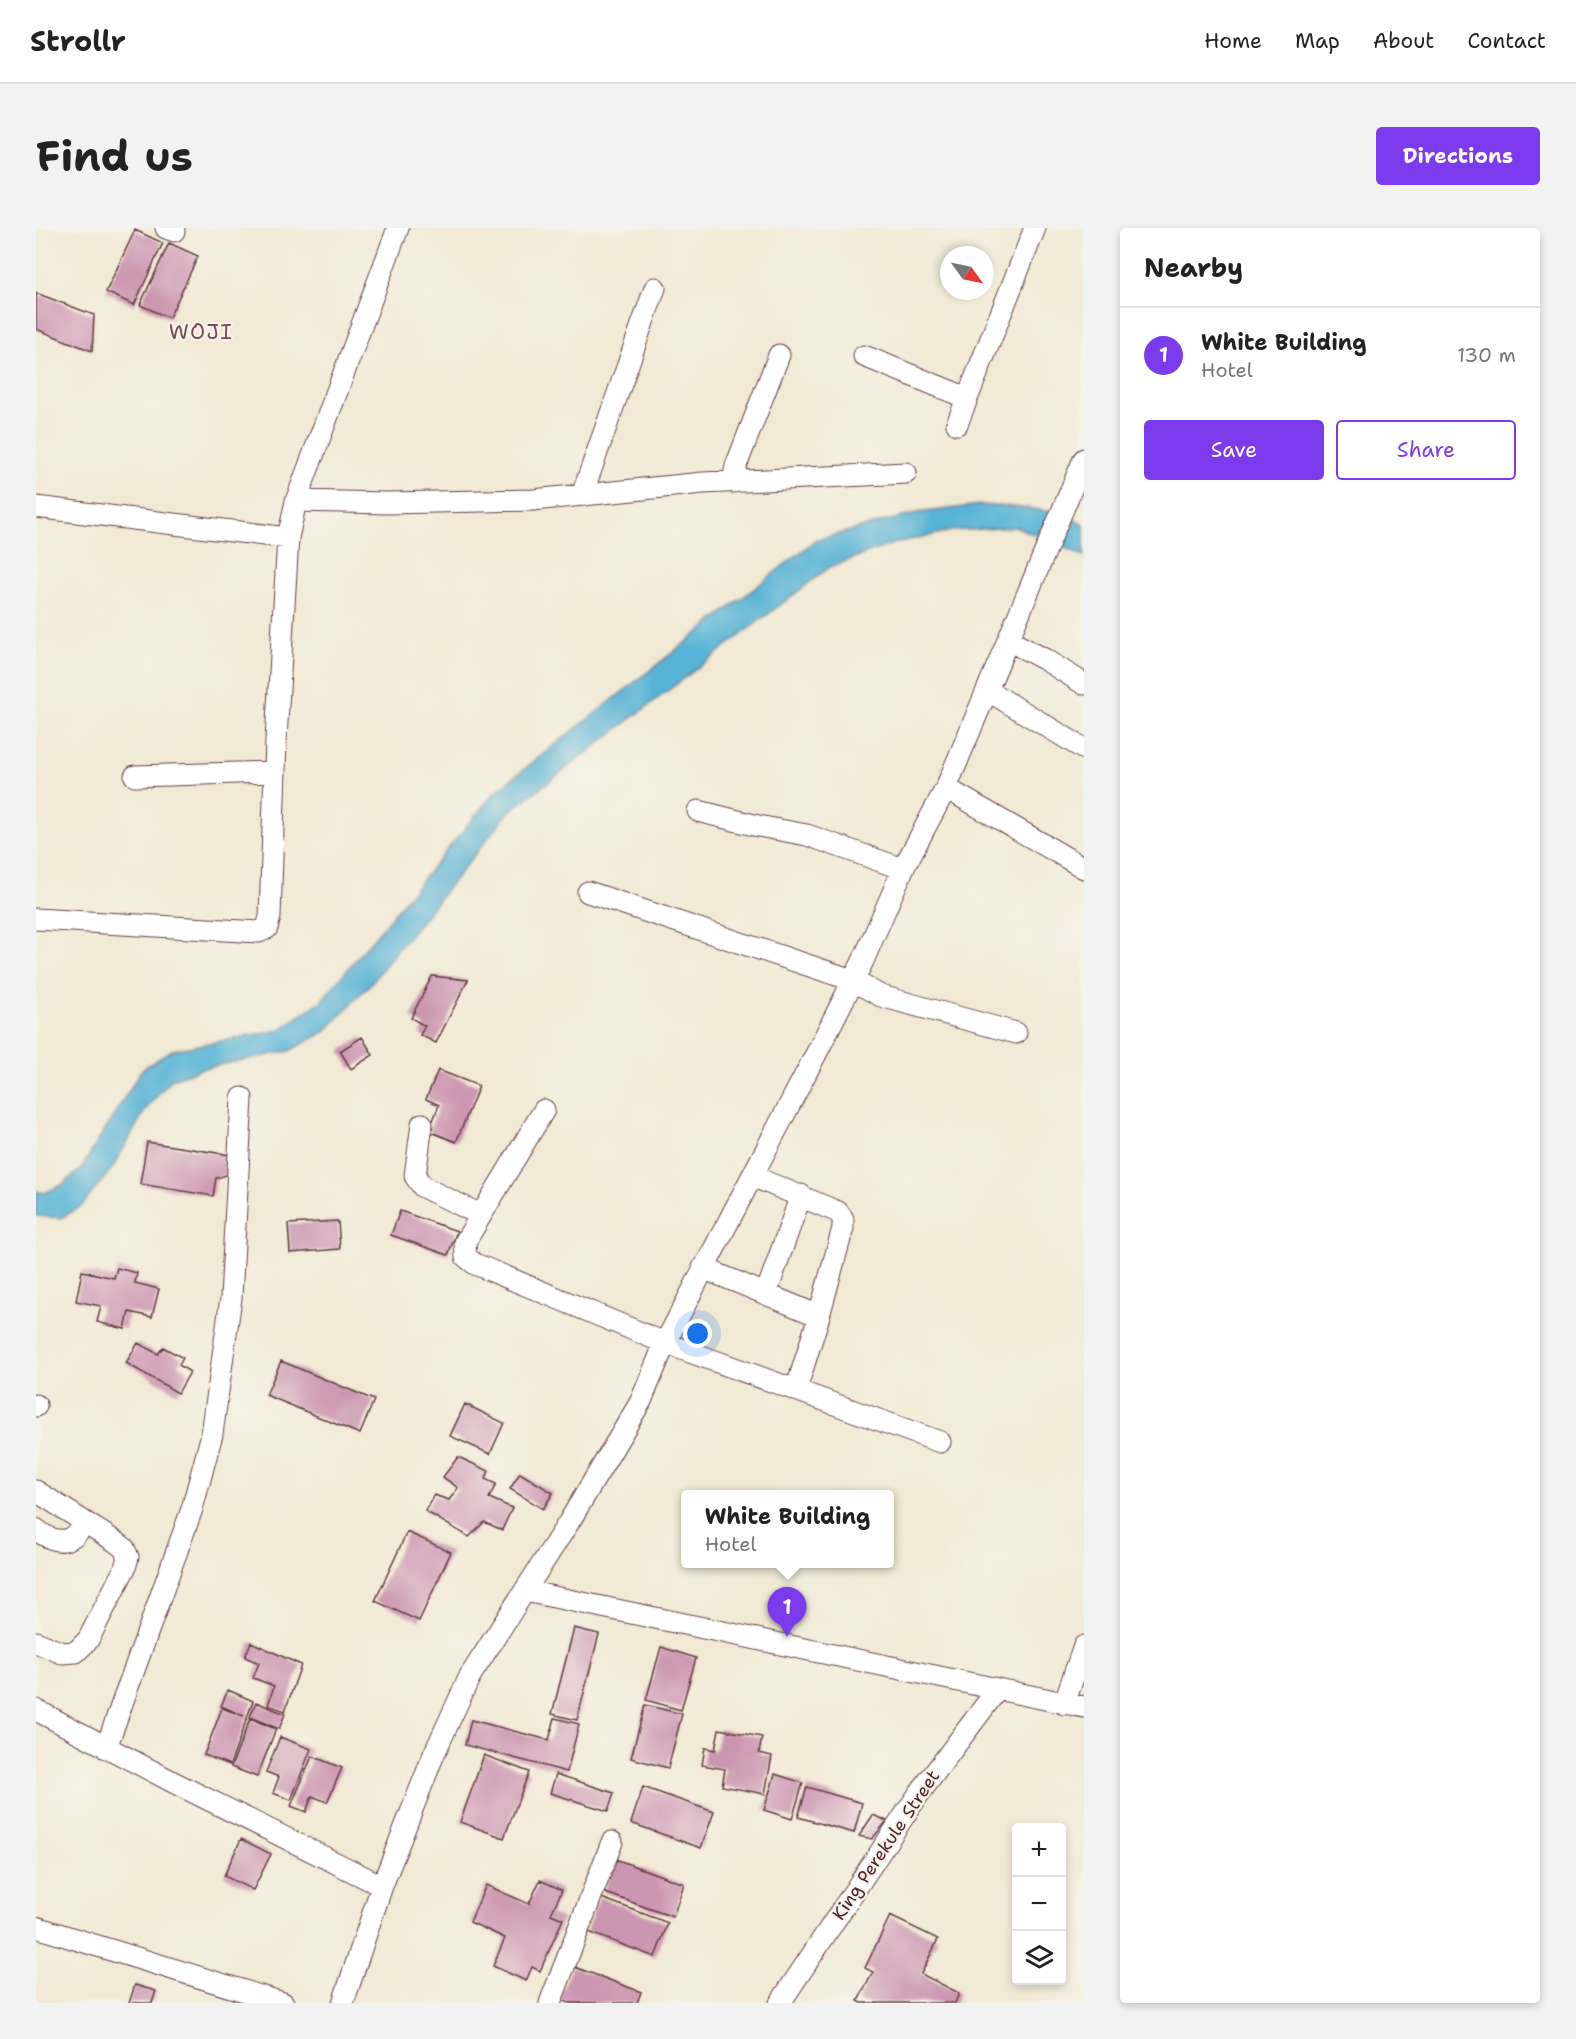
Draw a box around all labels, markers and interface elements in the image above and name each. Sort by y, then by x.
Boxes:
text: Strollr [30,22,126,60]
text: Home [1204,27,1262,55]
text: Map [1295,27,1340,55]
text: About [1373,27,1434,55]
text: Contact [1467,27,1546,55]
button: Directions [1376,127,1540,185]
text: Find us [36,128,193,184]
north arrow [940,246,994,300]
text: Nearby [1144,250,1243,285]
district label: WOJI [169,318,233,346]
text: White Building [1201,328,1367,357]
text: 1 [1159,342,1168,368]
text: 130 m [1457,342,1516,368]
text: Hotel [1201,357,1253,383]
button: Save [1144,420,1324,480]
button: Share [1336,420,1516,480]
your location [683,1319,712,1348]
popup [681,1490,894,1568]
text: White Building [705,1502,870,1531]
text: Hotel [705,1531,757,1557]
pin: 1 [768,1588,807,1637]
street label: King Perekule Street [827,1765,945,1925]
map controls [1012,1823,1066,1985]
button: + [1012,1823,1066,1877]
button: − [1012,1877,1066,1931]
button: layers [1012,1931,1066,1985]

